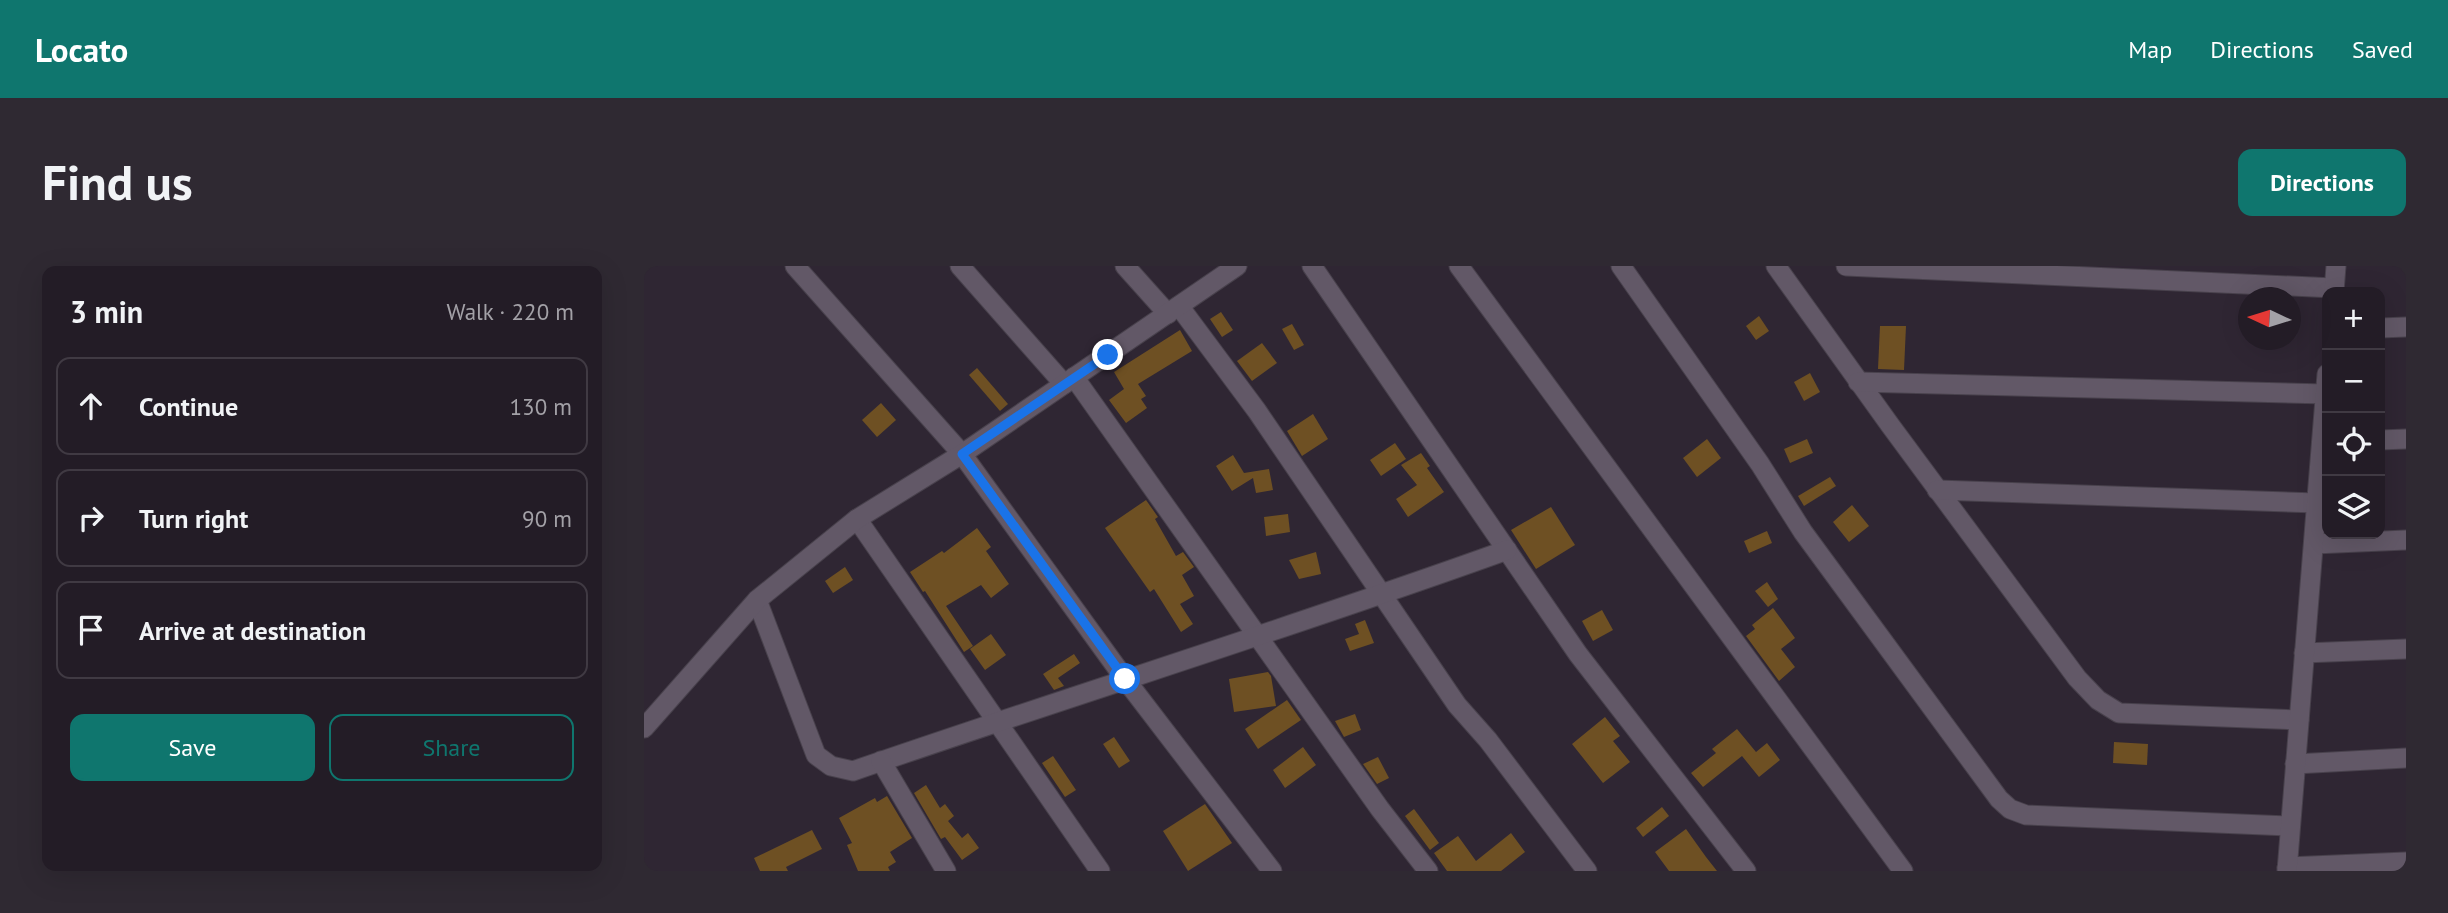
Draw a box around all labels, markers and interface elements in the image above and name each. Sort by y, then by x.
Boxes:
text: Locato [35,28,128,71]
text: Map [2128,34,2172,65]
text: Directions [2210,34,2314,65]
text: Saved [2352,34,2413,65]
button: Directions [2238,149,2406,216]
text: Find us [42,150,193,214]
north arrow [2238,287,2301,350]
map controls [2322,287,2385,539]
button: + [2322,287,2385,350]
text: 3 min [70,292,143,331]
text: Walk · 220 m [447,297,574,326]
route end [1092,339,1123,370]
button: − [2322,350,2385,413]
icon: ahead [72,387,110,425]
text: Continue [139,390,238,423]
text: 130 m [510,392,572,421]
button: locate [2322,413,2385,476]
button: layers [2322,476,2385,539]
icon: right [72,499,110,537]
text: Turn right [139,502,248,535]
text: 90 m [522,504,572,533]
icon: arrive [72,611,110,649]
text: Arrive at destination [139,614,366,647]
route start [1109,663,1140,694]
button: Save [70,714,315,781]
button: Share [329,714,574,781]

